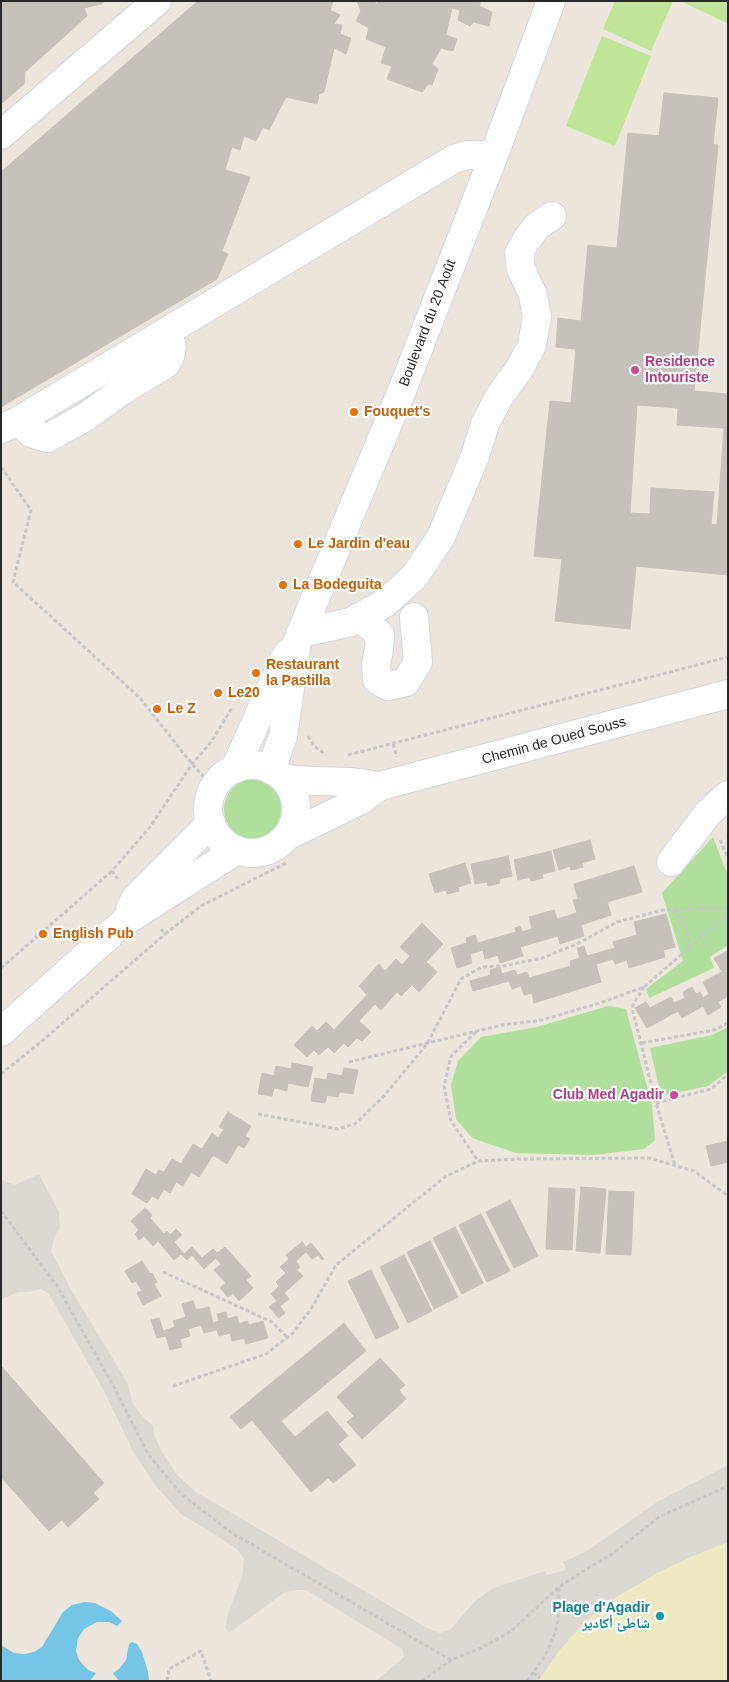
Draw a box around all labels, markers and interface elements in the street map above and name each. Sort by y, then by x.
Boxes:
street label: Boulevard du 20 Août [396,257,460,389]
place label: Residence Intouriste [645,354,715,387]
marker: Residence Intouriste [629,364,641,376]
place label: Fouquet's [364,404,430,420]
marker: Fouquet's [348,406,360,418]
place label: Le Jardin d'eau [308,536,410,552]
marker: Le Jardin d'eau [292,538,304,550]
place label: La Bodeguita [293,577,382,593]
marker: La Bodeguita [277,579,289,591]
place label: Restaurant la Pastilla [266,657,339,690]
marker: Restaurant la Pastilla [250,667,262,679]
place label: Le20 [228,685,260,701]
marker: Le20 [212,687,224,699]
place label: Le Z [167,701,196,717]
marker: Le Z [151,703,163,715]
street label: Chemin de Oued Souss [480,714,628,768]
place label: English Pub [53,926,134,942]
marker: English Pub [37,928,49,940]
place label: Club Med Agadir [553,1087,664,1103]
marker: Club Med Agadir [668,1089,680,1101]
place label: Plage d'Agadir شاطئ أكادير [553,1600,650,1632]
marker: Plage d'Agadir شاطئ أكادير [654,1610,666,1622]

